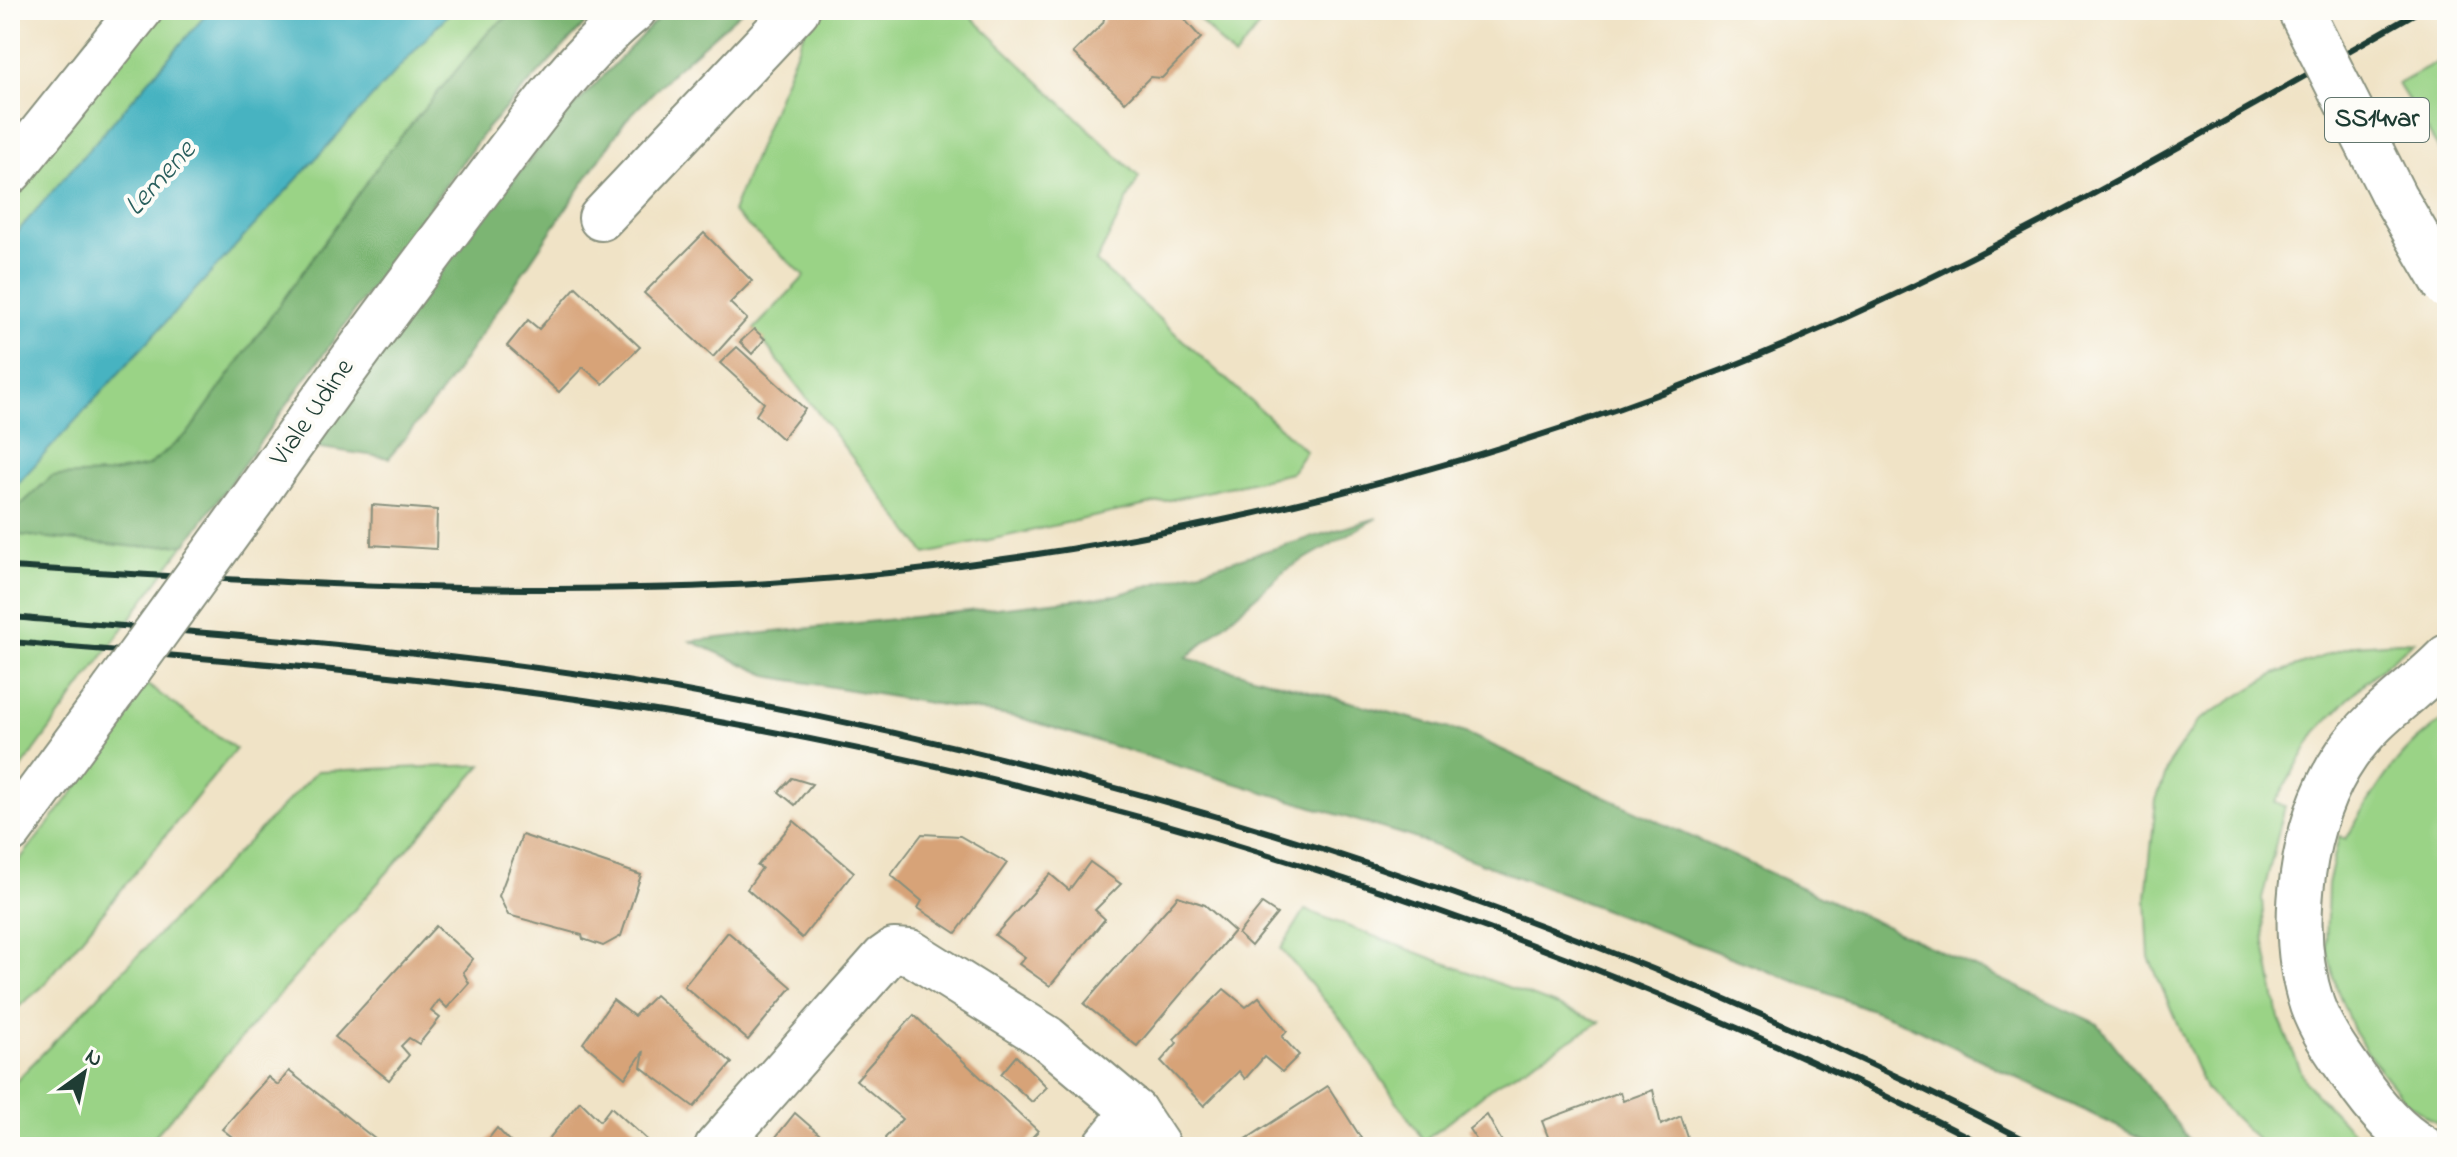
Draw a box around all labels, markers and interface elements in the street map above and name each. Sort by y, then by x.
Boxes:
road number: SS14var [2325,98,2429,142]
water label: Lemene [115,130,208,227]
street label: Viale Udine [260,350,366,476]
north arrow [44,1033,124,1113]
text: N [78,1041,108,1076]

